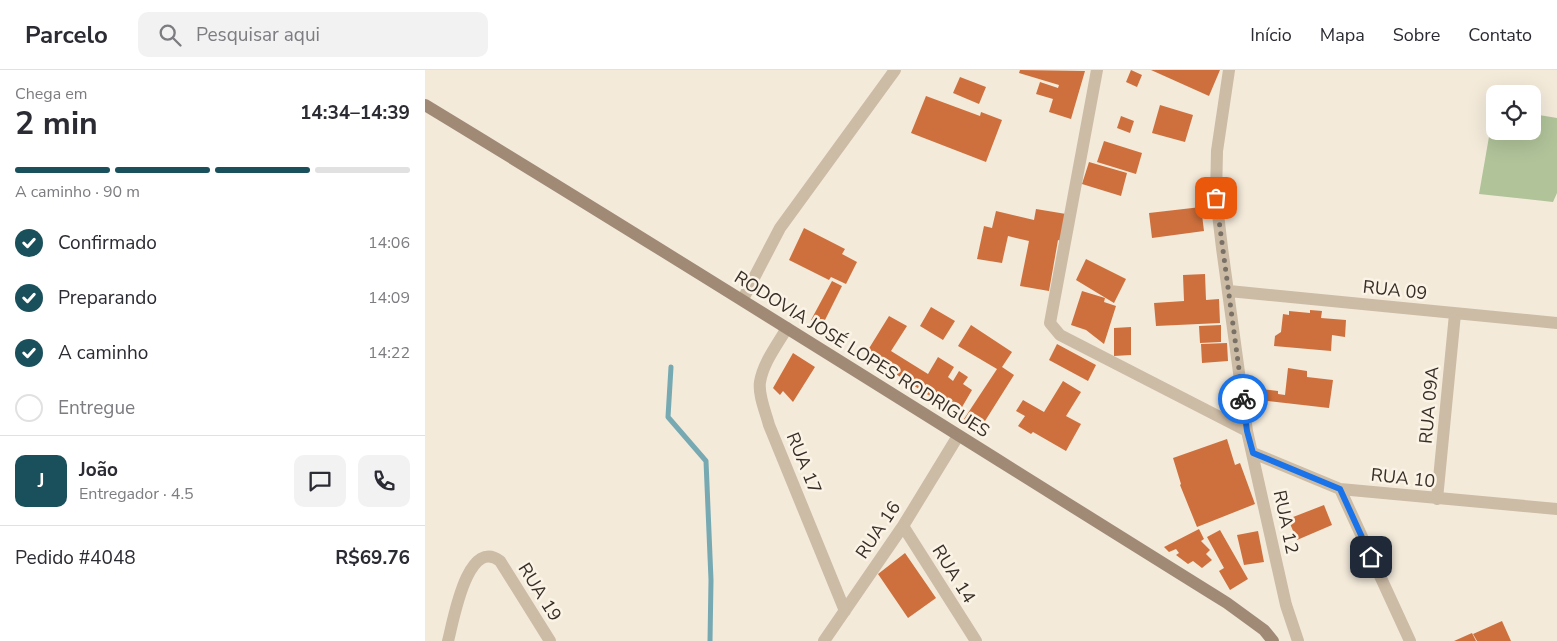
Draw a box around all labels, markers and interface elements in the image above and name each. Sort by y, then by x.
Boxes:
search box [138,12,488,57]
text: Parcelo [25,19,108,51]
icon: search [156,21,184,49]
text: Pesquisar aqui [196,22,320,48]
text: Início [1250,23,1292,47]
text: Mapa [1320,23,1365,47]
text: Sobre [1393,23,1440,47]
text: Contato [1468,23,1532,47]
text: Chega em [15,83,88,105]
map controls [1486,85,1541,140]
button: locate [1486,85,1541,140]
text: 14:34–14:39 [300,100,410,126]
text: 2 min [15,102,98,145]
pin [1195,177,1237,219]
text: A caminho · 90 m [15,181,140,203]
icon: bag [1202,184,1230,212]
icon: check [15,229,43,257]
text: Confirmado [58,230,157,256]
text: 14:06 [368,232,410,254]
street label: RODOVIA JOSÉ LOPES RODRIGUES [730,265,994,443]
street label: RUA 09 [1362,275,1428,305]
icon: check [15,284,43,312]
text: Preparando [58,285,157,311]
text: 14:09 [368,287,410,309]
icon: check [15,339,43,367]
text: A caminho [58,340,148,366]
text: 14:22 [368,342,410,364]
street label: RUA 09A [1414,365,1444,445]
courier [1218,374,1268,424]
icon: bike [1229,385,1257,413]
text: Entregue [58,395,135,421]
street label: RUA 17 [781,429,827,497]
button: chat [294,455,346,507]
button: phone [358,455,410,507]
text: João [79,457,118,483]
street label: RUA 10 [1370,463,1436,493]
text: J [38,468,44,494]
text: Entregador · 4.5 [79,483,194,505]
street label: RUA 12 [1268,488,1304,556]
street label: RUA 16 [850,497,906,563]
pin [1350,536,1392,578]
street label: RUA 14 [927,540,981,608]
icon: home [1357,543,1385,571]
text: Pedido #4048 [15,545,136,571]
text: R$69.76 [335,545,410,571]
street label: RUA 19 [513,558,567,626]

